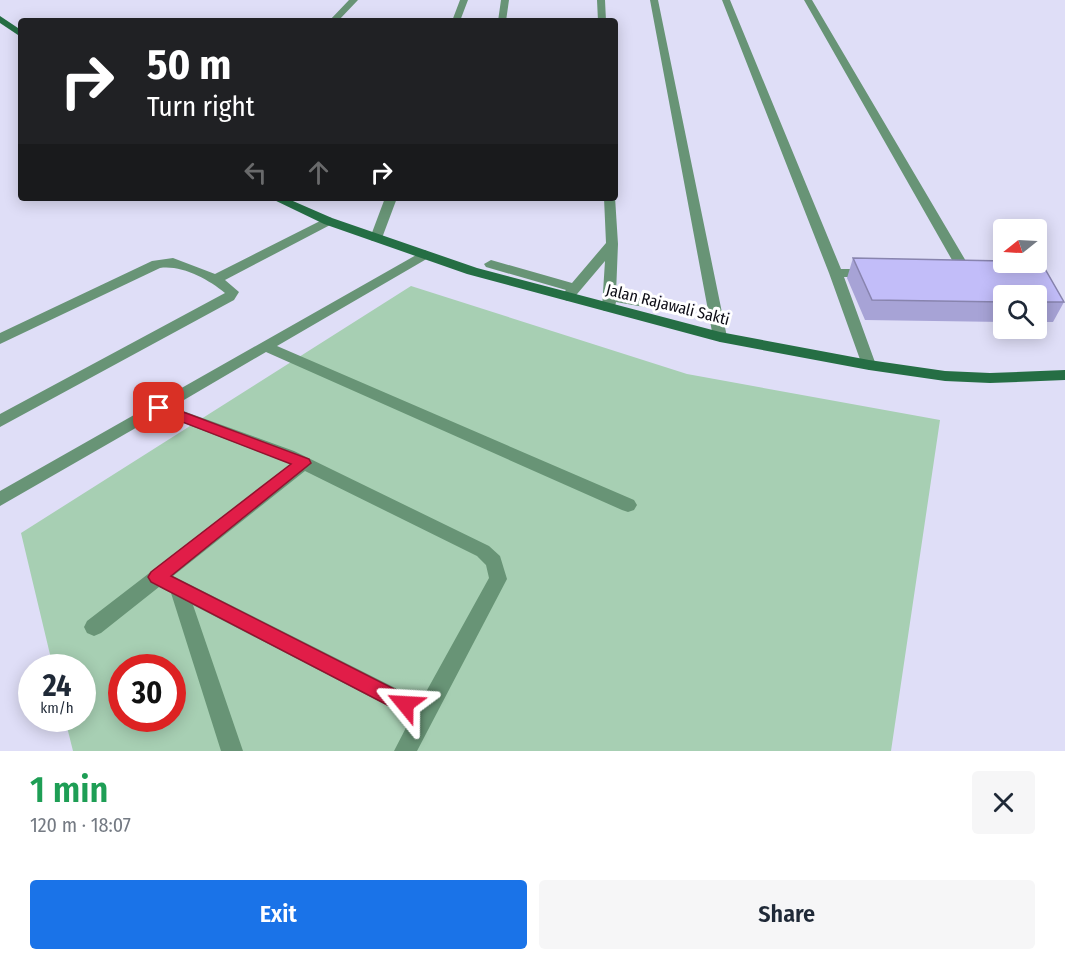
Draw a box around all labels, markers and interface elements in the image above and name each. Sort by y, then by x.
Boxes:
text: 50 m [147,40,231,90]
icon: right [48,42,126,120]
text: Turn right [147,91,255,123]
icon: left [239,156,272,189]
icon: ahead [302,156,335,189]
icon: right [365,156,398,189]
north arrow [993,219,1047,273]
map controls [993,219,1047,339]
street label: Jalan Rajawali Sakti [604,280,732,329]
button: search [993,285,1047,339]
pin [133,382,184,433]
icon: arrive [142,391,175,424]
speed limit sign: 30 [108,654,186,732]
text: 24 [43,668,71,704]
position arrow [373,672,437,736]
text: km/h [40,699,74,717]
text: 1 min [30,768,108,812]
button: close [972,771,1035,834]
text: 120 m · 18:07 [30,813,131,837]
button: Exit [30,880,527,949]
button: Share [539,880,1035,949]

